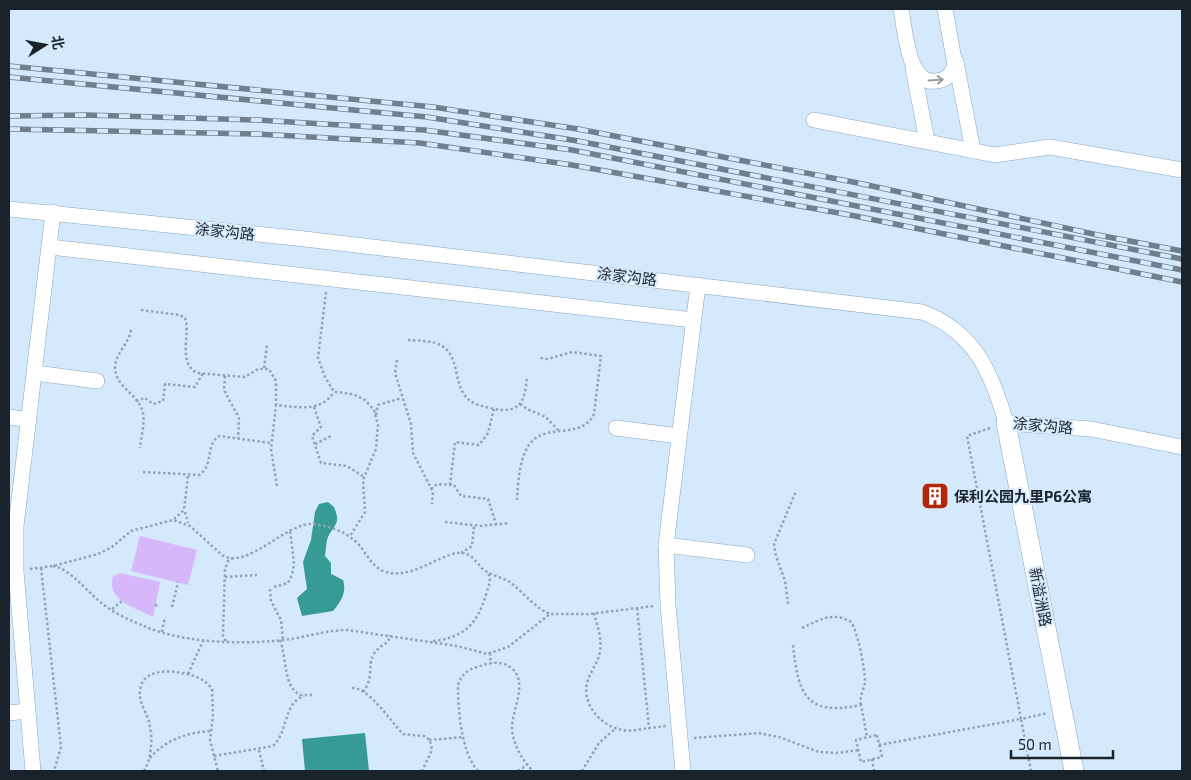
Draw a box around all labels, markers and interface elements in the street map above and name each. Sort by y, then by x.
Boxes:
north arrow [20,20,70,70]
text: 北 [49,34,68,51]
one-way arrow [927,75,943,85]
street label: 涂家沟路 [194,219,256,243]
street label: 涂家沟路 [596,263,658,289]
street label: 涂家沟路 [1012,413,1074,437]
building icon: 保利公园九里P6公寓 [920,481,950,511]
place label: 保利公园九里P6公寓 [954,487,1092,505]
street label: 新溢洲路 [1026,566,1056,628]
scale bar [1011,728,1114,760]
text: 50 m [1018,735,1052,753]

